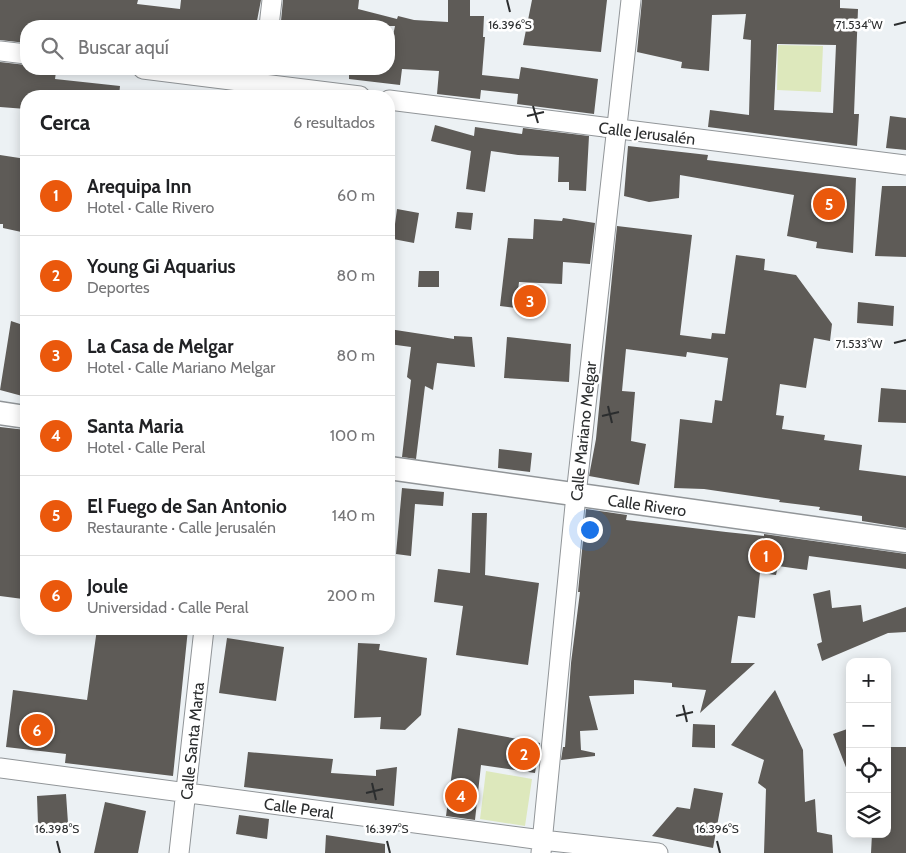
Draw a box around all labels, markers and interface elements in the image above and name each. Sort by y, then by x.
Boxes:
text: 16.396°S [488,17,532,32]
text: 71.534°W [835,17,883,32]
search box [20,20,395,75]
icon: search [38,34,66,62]
text: Buscar aquí [78,36,169,59]
text: Cerca [40,110,90,135]
text: 6 resultados [293,113,375,132]
street label: Calle Jerusalén [597,118,696,149]
text: Arequipa Inn [87,175,191,198]
pin: 5 [813,185,845,223]
text: 1 [53,186,59,205]
text: 60 m [337,186,375,205]
text: Hotel · Calle Rivero [87,198,214,217]
text: Young Gi Aquarius [87,255,236,278]
text: 2 [52,266,60,285]
text: 80 m [337,266,375,285]
text: Deportes [87,278,150,297]
pin: 3 [514,282,546,320]
text: La Casa de Melgar [87,335,234,358]
text: 71.533°W [836,336,883,351]
text: 3 [52,346,60,365]
text: 80 m [337,346,375,365]
text: Hotel · Calle Mariano Melgar [87,358,275,377]
street label: Calle Mariano Melgar [567,359,600,502]
text: Santa Maria [87,415,184,438]
text: 4 [51,426,61,445]
text: 100 m [330,426,375,445]
text: Hotel · Calle Peral [87,438,205,457]
street label: Calle Rivero [606,491,688,520]
text: El Fuego de San Antonio [87,495,287,518]
text: 5 [52,506,60,525]
text: 140 m [332,506,375,525]
your location [577,517,603,543]
text: Restaurante · Calle Jerusalén [87,518,276,537]
pin: 1 [750,537,782,575]
text: Joule [87,575,128,598]
text: 6 [52,586,61,605]
text: 200 m [327,586,375,605]
text: Universidad · Calle Peral [87,598,248,617]
map controls [846,658,891,838]
button: + [846,658,891,703]
street label: Calle Santa Marta [177,681,208,801]
button: − [846,703,891,748]
pin: 6 [21,711,53,749]
pin: 2 [508,735,540,773]
button: locate [846,748,891,793]
pin: 4 [445,777,477,815]
button: layers [846,793,891,838]
street label: Calle Peral [263,794,335,823]
text: 16.398°S [35,821,79,836]
text: 16.397°S [365,821,409,836]
text: 16.396°S [695,821,739,836]

